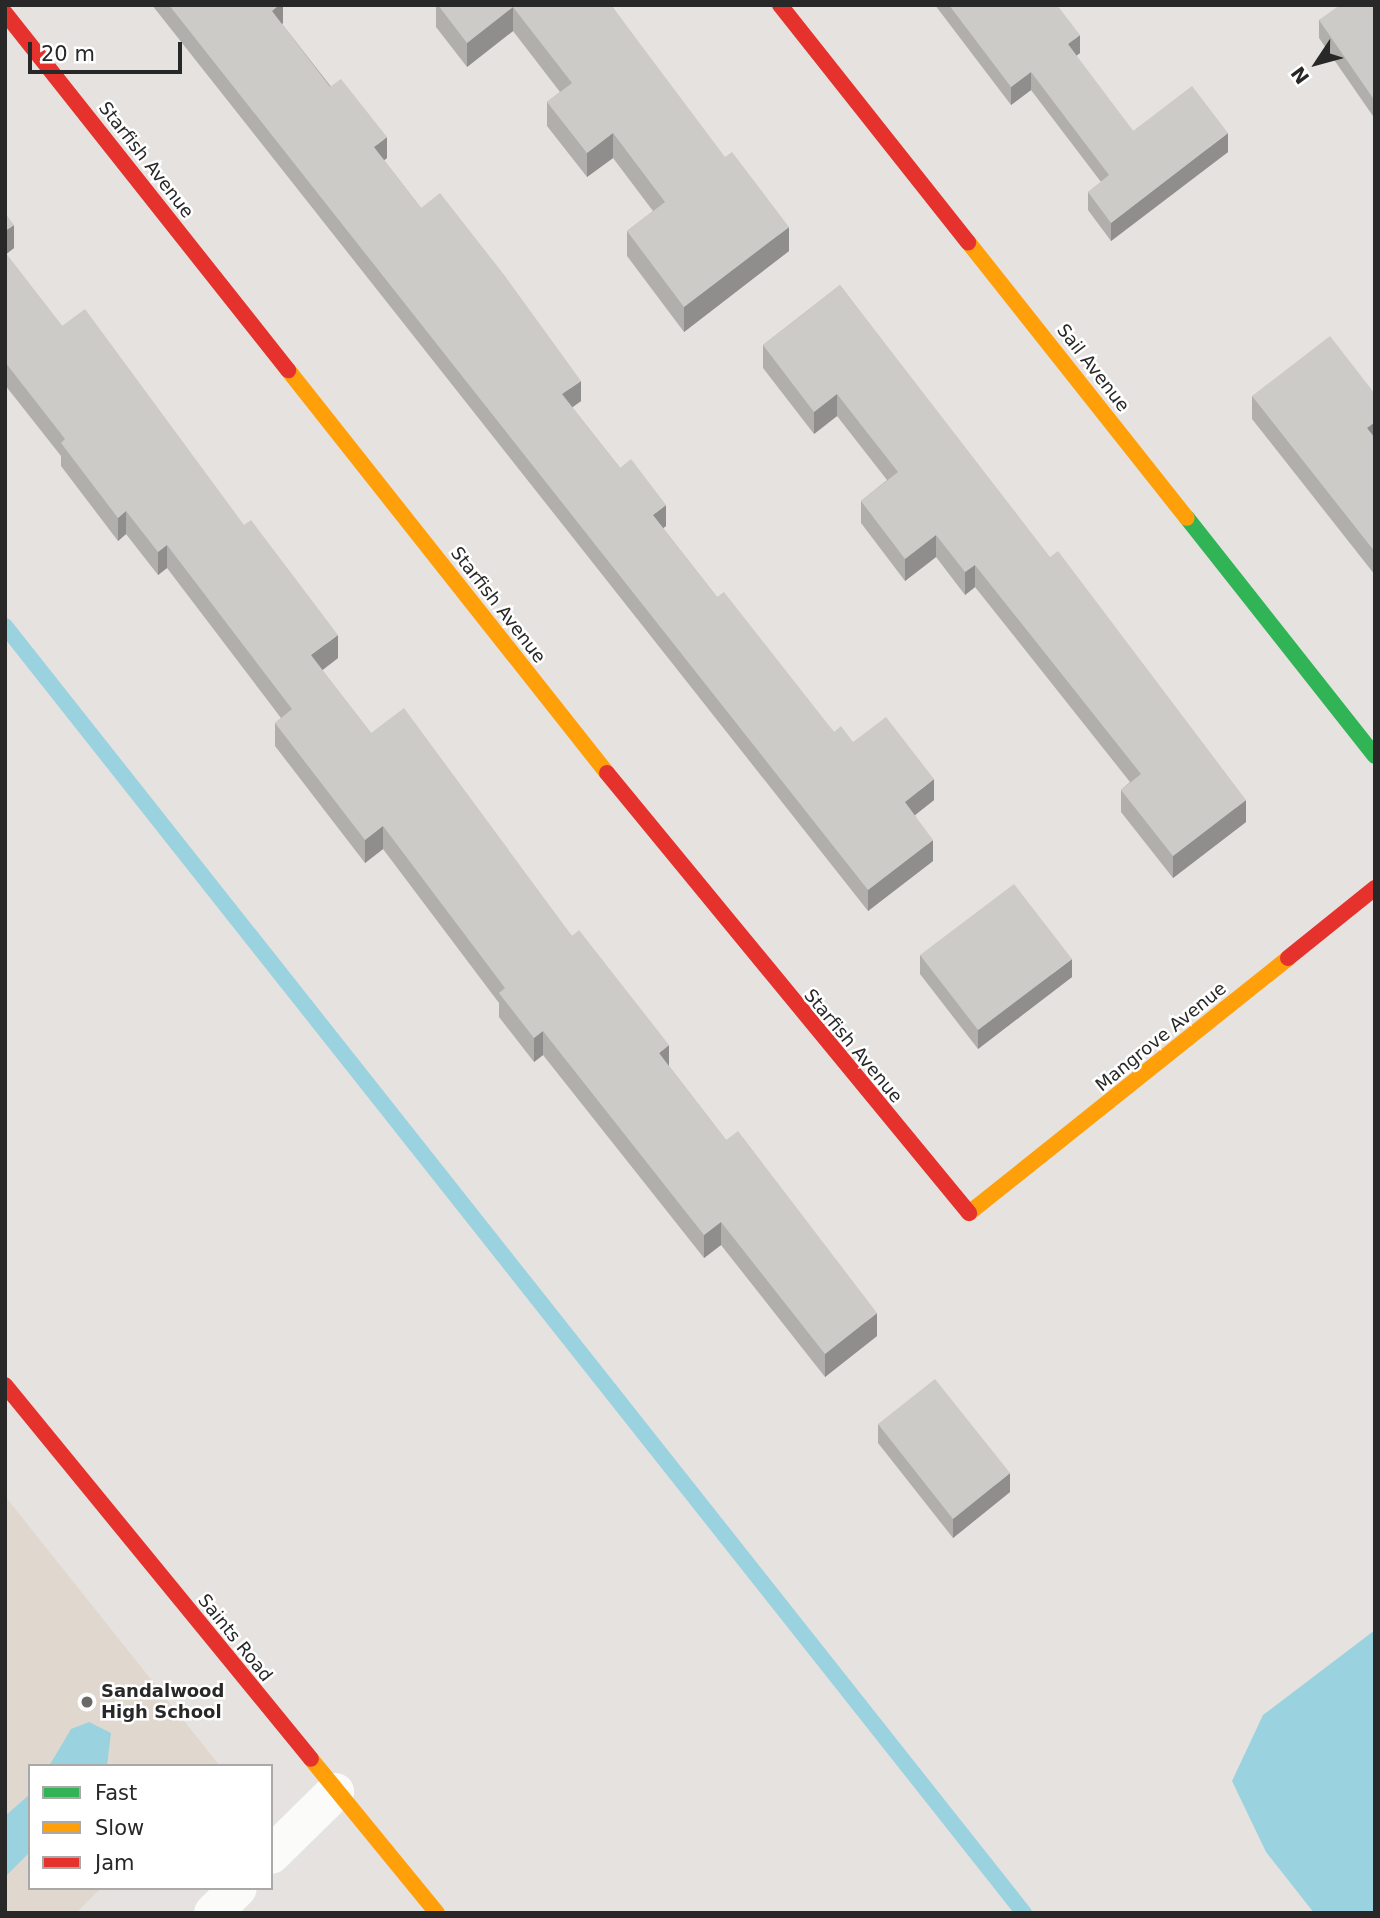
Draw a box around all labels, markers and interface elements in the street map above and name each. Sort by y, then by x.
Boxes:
scale bar [32,28,186,72]
north arrow [1282,28,1352,98]
text: 20 m [41,42,95,66]
text: N [1286,62,1314,88]
street label: Starfish Avenue [94,98,198,222]
street label: Sail Avenue [1052,320,1134,416]
street label: Starfish Avenue [446,543,550,667]
street label: Mangrove Avenue [1091,978,1231,1096]
street label: Starfish Avenue [799,985,907,1107]
street label: Saints Road [193,1590,277,1686]
place label: Sandalwood High School [101,1681,224,1724]
marker: Sandalwood High School [79,1694,95,1710]
legend [28,1764,273,1890]
text: Fast [95,1781,137,1805]
text: Slow [95,1816,144,1840]
text: Jam [95,1851,135,1875]

